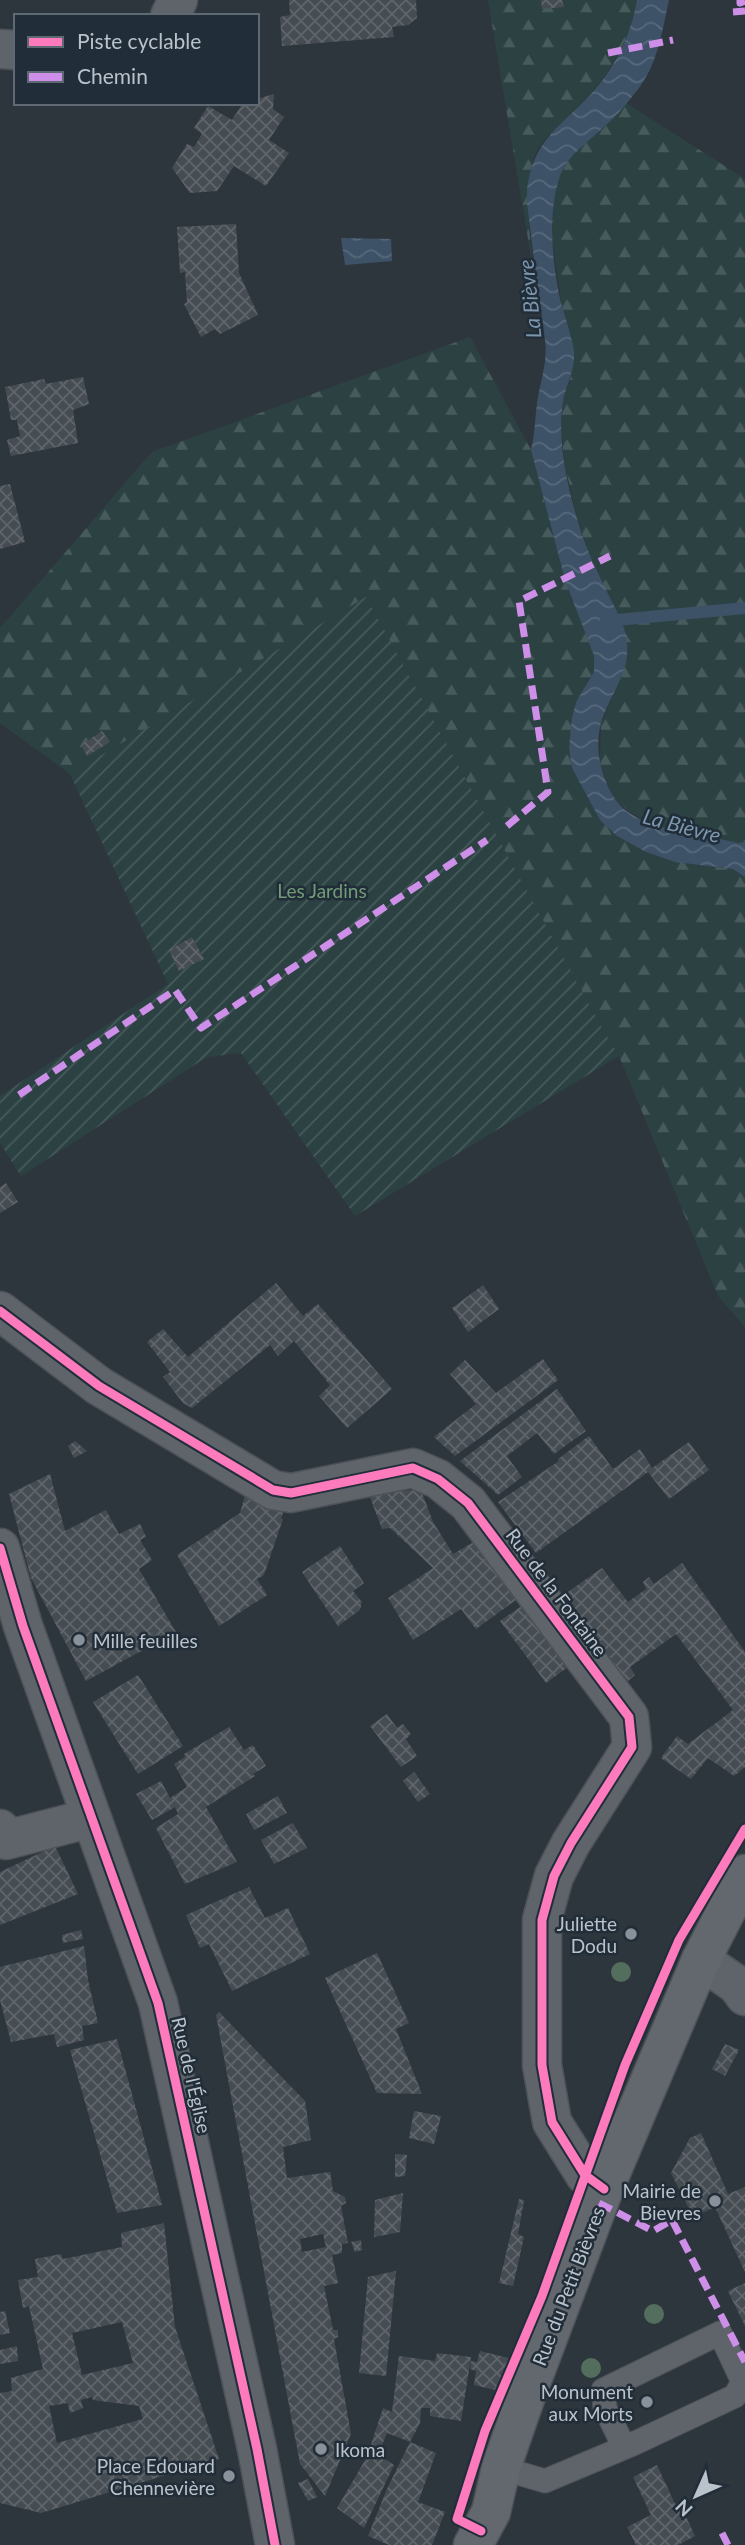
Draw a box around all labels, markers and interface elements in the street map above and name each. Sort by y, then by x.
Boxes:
legend [14,14,259,105]
text: Piste cyclable [77,28,201,53]
text: Chemin [77,63,148,88]
water label: La Bièvre [512,258,546,340]
water label: La Bièvre [640,803,724,847]
park label: Les Jardins [277,879,367,902]
street label: Rue de la Fontaine [501,1524,613,1660]
place label: Mille feuilles [93,1629,198,1652]
marker: Mille feuilles [71,1632,87,1648]
place label: Juliette Dodu [557,1912,617,1957]
marker: Juliette Dodu [623,1926,639,1942]
street label: Rue de l'Église [167,2015,217,2135]
place label: Mairie de Bievres [623,2179,701,2224]
marker: Mairie de Bievres [707,2193,723,2209]
street label: Rue du Petit Bièvres [527,2203,609,2369]
place label: Monument aux Morts [541,2380,633,2425]
marker: Monument aux Morts [639,2394,655,2410]
place label: Ikoma [335,2438,385,2461]
marker: Ikoma [313,2441,329,2457]
place label: Place Edouard Chennevière [97,2454,215,2499]
north arrow [661,2461,731,2531]
marker: Place Edouard Chennevière [221,2468,237,2484]
text: N [670,2495,697,2522]

